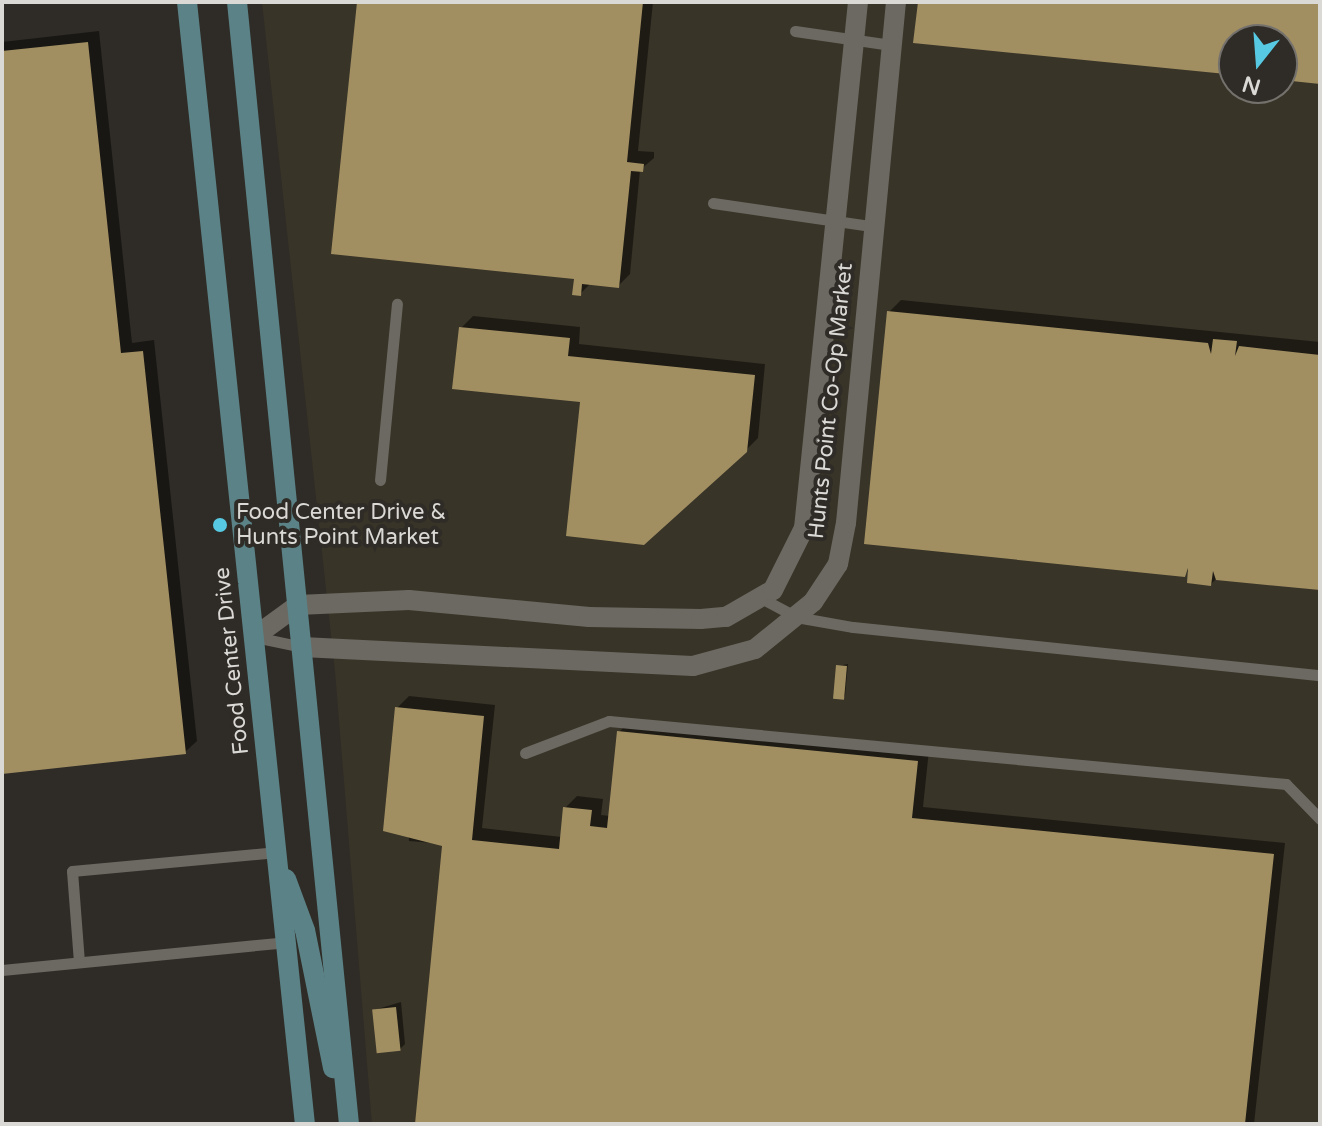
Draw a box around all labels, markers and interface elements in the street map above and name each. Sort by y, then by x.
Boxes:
north arrow [1218,24,1298,104]
text: N [1239,70,1264,100]
street label: Hunts Point Co-Op Market [803,262,859,540]
place label: Food Center Drive & Hunts Point Market [236,499,446,550]
marker: Food Center Drive & Hunts Point Market [211,516,229,534]
street label: Food Center Drive [209,566,255,756]

